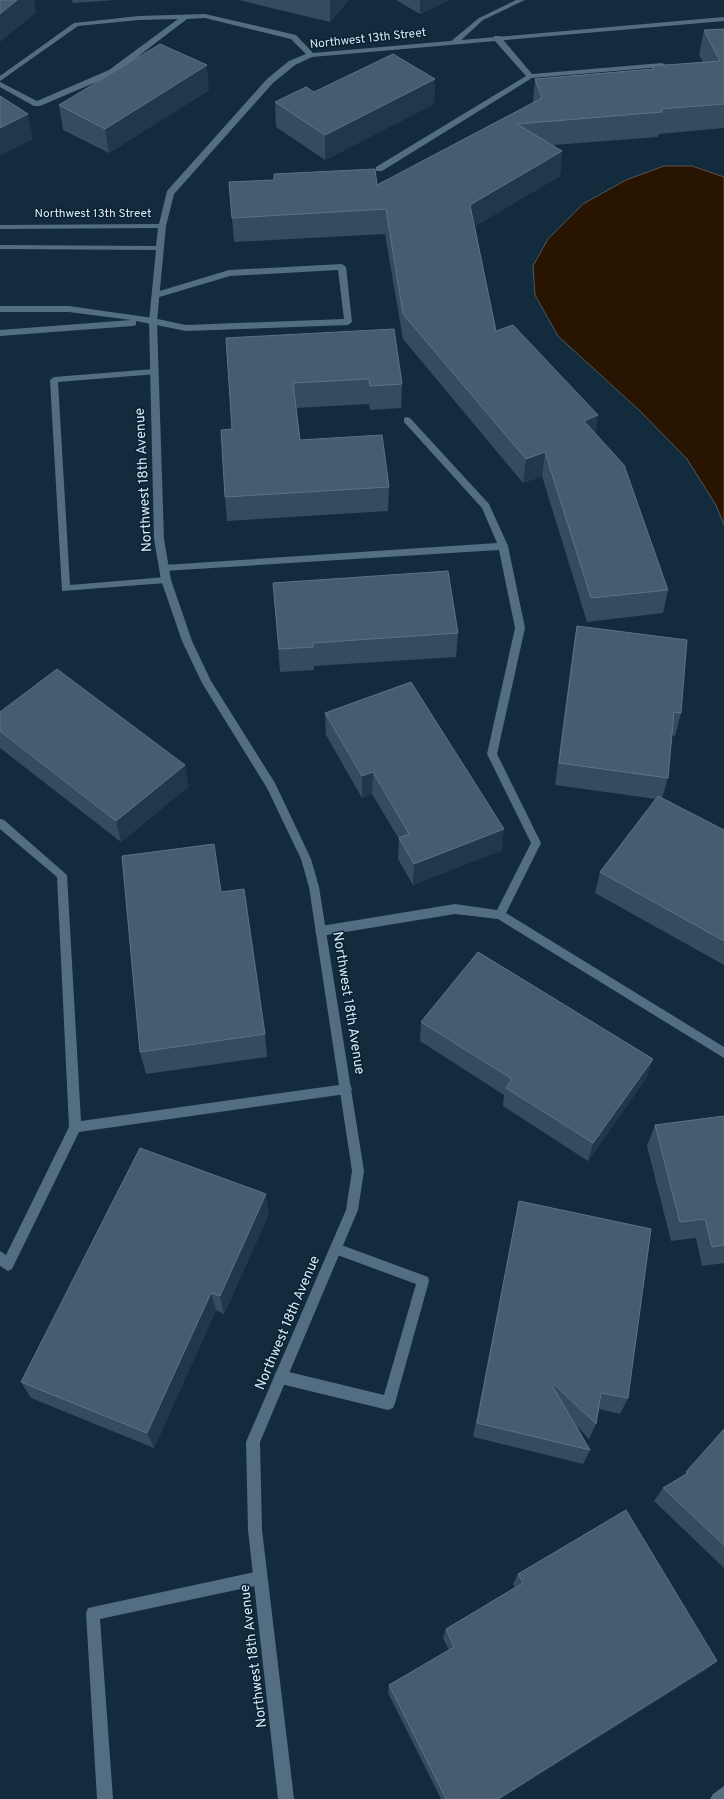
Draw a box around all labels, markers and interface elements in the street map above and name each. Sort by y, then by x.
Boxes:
street label: Northwest 13th Street [309,25,427,53]
street label: Northwest 13th Street [35,206,152,222]
street label: Northwest 18th Avenue [132,407,156,553]
street label: Northwest 18th Avenue [328,930,368,1076]
street label: Northwest 18th Avenue [252,1253,324,1393]
street label: Northwest 18th Avenue [237,1583,271,1729]

